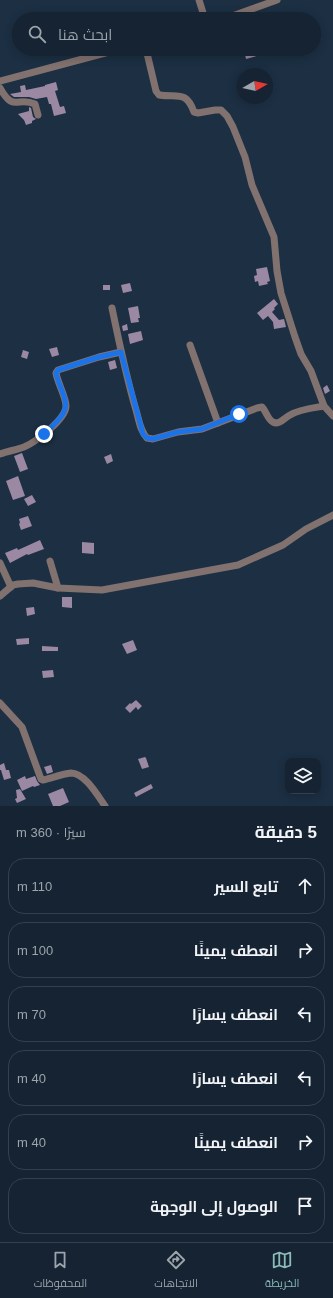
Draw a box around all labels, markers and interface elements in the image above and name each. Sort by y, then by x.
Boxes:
search box [12,12,321,56]
icon: search [26,23,48,45]
text: ابحث هنا [58,26,112,43]
north arrow [237,68,273,104]
route start [230,405,248,423]
route end [35,425,53,443]
map controls [285,758,321,794]
button: layers [285,758,321,794]
text: 5 دقيقة [255,823,317,842]
text: سيرًا · 360 m [16,825,86,840]
icon: ahead [294,875,316,897]
text: تابع السير [214,878,278,895]
text: 110 m [17,879,52,894]
icon: right [294,939,316,961]
text: انعطف يمينًا [194,942,278,959]
text: 100 m [17,943,53,958]
icon: left [294,1003,316,1025]
text: انعطف يسارًا [192,1006,278,1023]
text: 70 m [17,1007,46,1022]
icon: left [294,1067,316,1089]
text: انعطف يسارًا [192,1070,278,1087]
text: 40 m [17,1071,46,1086]
icon: right [294,1131,316,1153]
text: انعطف يمينًا [194,1134,278,1151]
text: 40 m [17,1135,46,1150]
icon: arrive [294,1195,316,1217]
text: الوصول إلى الوجهة [150,1198,278,1215]
tab: المحفوظات [34,1249,87,1293]
tab: الاتجاهات [154,1249,198,1293]
tab: الخريطة [265,1249,299,1293]

